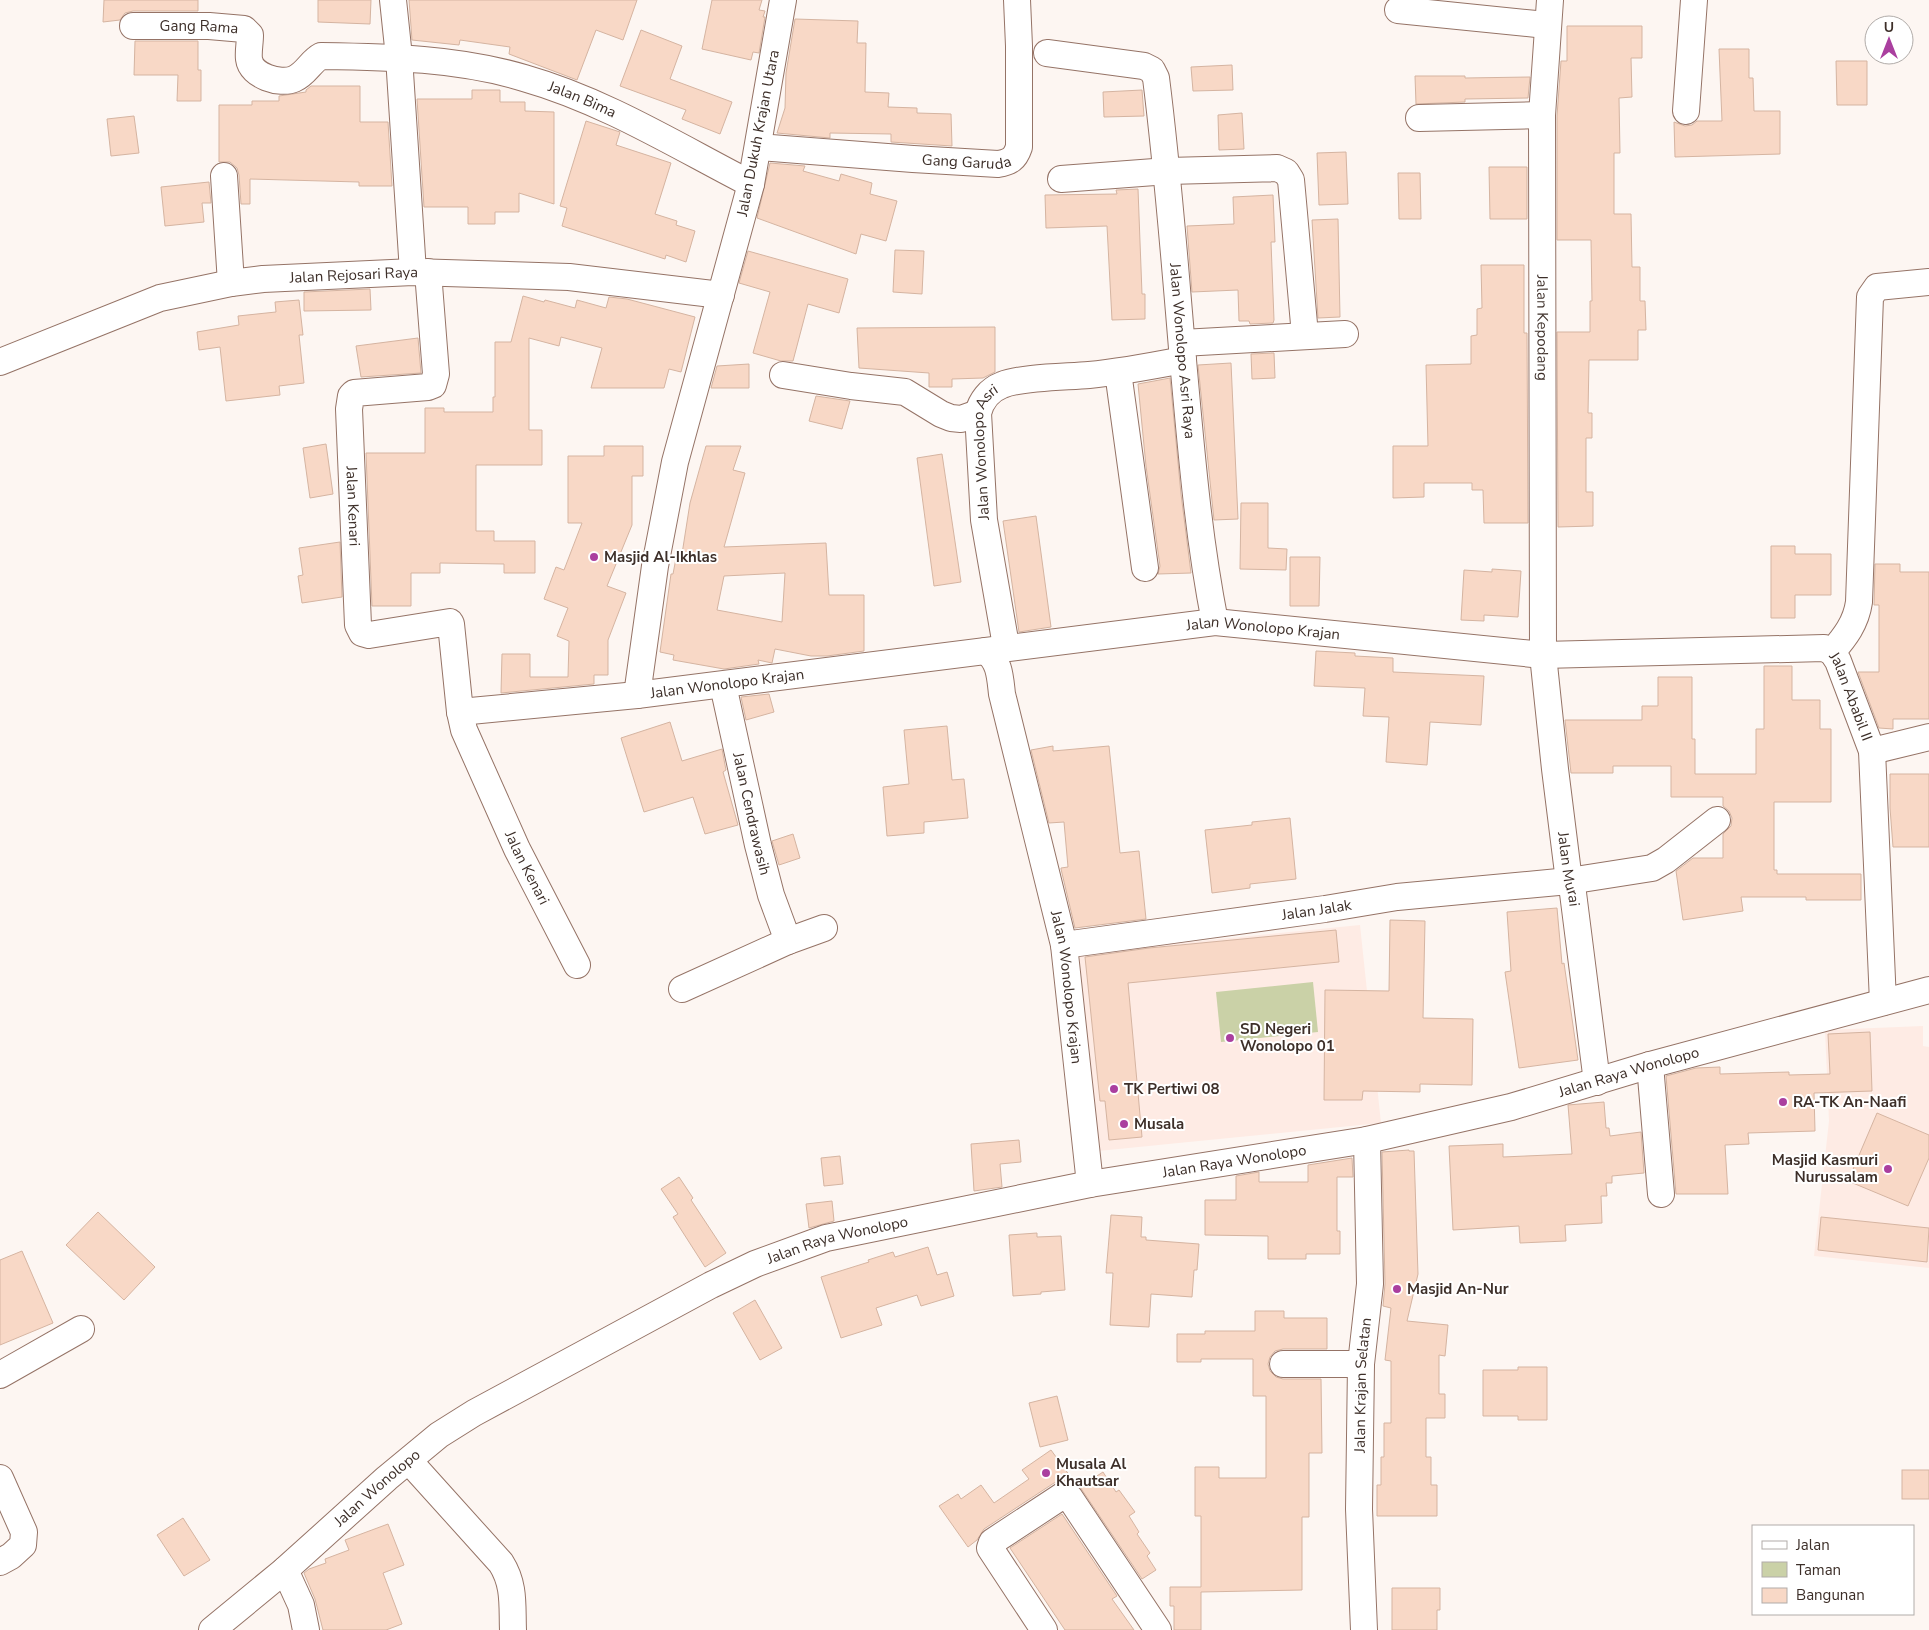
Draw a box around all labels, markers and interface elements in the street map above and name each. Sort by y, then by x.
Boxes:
north arrow [1864,15,1914,65]
street label: Gang Rama [160,16,239,38]
text: U [1884,18,1894,37]
street label: Jalan Dukuh Krajan Utara [732,48,784,219]
street label: Jalan Bima [545,76,620,122]
street label: Gang Garuda [921,150,1014,174]
street label: Jalan Wonolopo Asri Raya [1165,261,1200,440]
street label: Jalan Rejosari Raya [288,262,418,288]
street label: Jalan Kepodang [1532,274,1552,381]
street label: Jalan Wonolopo Asri [968,379,1002,521]
street label: Jalan Kenari [341,465,365,547]
place label: Masjid Al-Ikhlas [604,547,717,567]
marker: Masjid Al-Ikhlas [588,551,600,563]
street label: Jalan Wonolopo Krajan [1184,612,1341,645]
street label: Jalan Ababil II [1824,647,1877,744]
street label: Jalan Wonolopo Krajan [648,664,805,703]
street label: Jalan Cendrawasih [728,750,775,877]
street label: Jalan Kenari [500,827,554,908]
street label: Jalan Murai [1553,830,1585,908]
street label: Jalan Jalak [1279,895,1353,925]
street label: Jalan Wonolopo Krajan [1046,907,1087,1065]
place label: SD Negeri Wonolopo 01 [1240,1019,1335,1056]
marker: SD Negeri Wonolopo 01 [1224,1032,1236,1044]
street label: Jalan Raya Wonolopo [1555,1042,1701,1102]
place label: TK Pertiwi 08 [1124,1079,1219,1099]
marker: TK Pertiwi 08 [1108,1083,1120,1095]
place label: RA-TK An-Naafi [1793,1092,1906,1112]
marker: RA-TK An-Naafi [1777,1096,1789,1108]
place label: Musala [1134,1114,1184,1134]
marker: Musala [1118,1118,1130,1130]
street label: Jalan Raya Wonolopo [1160,1140,1308,1183]
place label: Masjid Kasmuri Nurussalam [1772,1150,1878,1187]
marker: Masjid Kasmuri Nurussalam [1882,1163,1894,1175]
street label: Jalan Raya Wonolopo [763,1211,910,1269]
place label: Masjid An-Nur [1407,1279,1509,1299]
marker: Masjid An-Nur [1391,1283,1403,1295]
street label: Jalan Krajan Selatan [1350,1317,1376,1454]
street label: Jalan Wonolopo [329,1445,424,1532]
place label: Musala Al Khautsar [1056,1454,1126,1491]
marker: Musala Al Khautsar [1040,1467,1052,1479]
legend [1752,1525,1914,1615]
text: Jalan [1795,1535,1830,1555]
text: Taman [1796,1560,1841,1580]
text: Bangunan [1796,1585,1865,1605]

